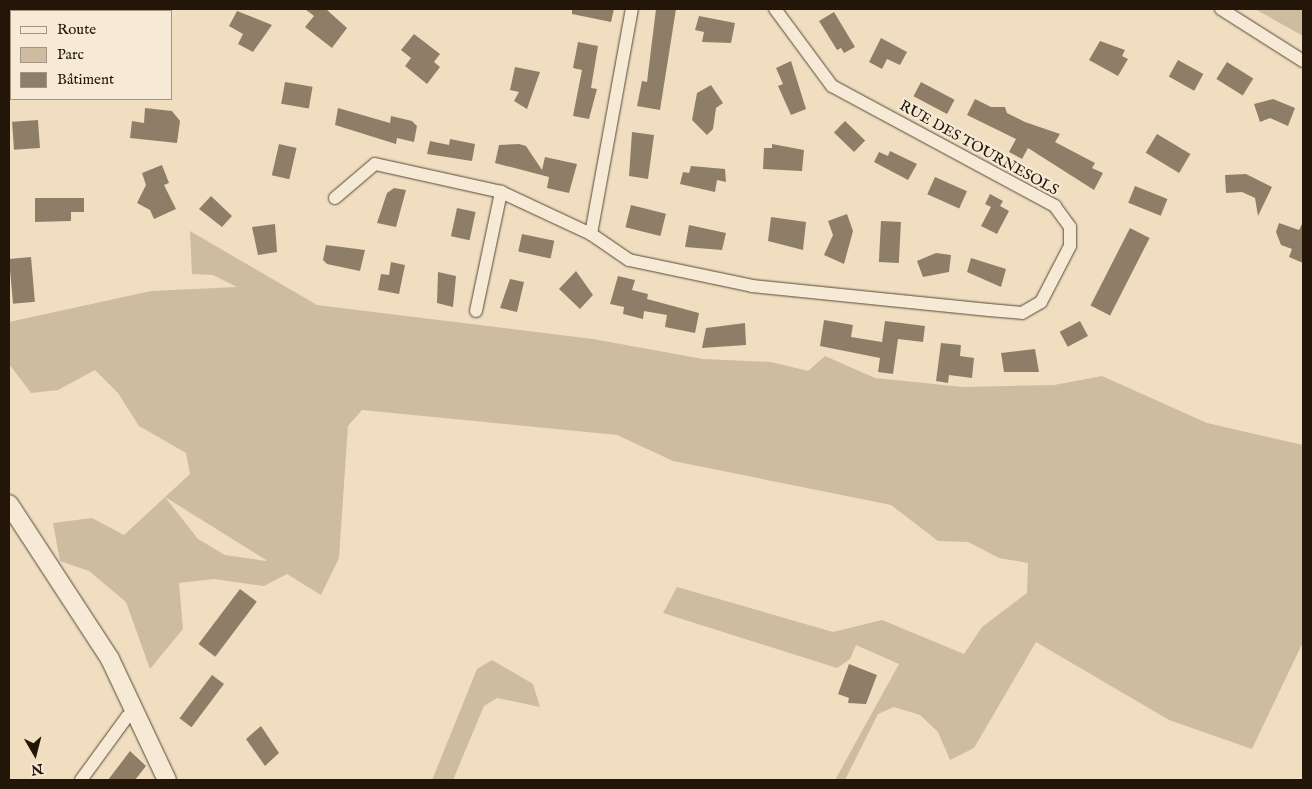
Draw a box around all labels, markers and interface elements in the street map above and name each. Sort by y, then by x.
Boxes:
legend [10,10,172,100]
text: Route [57,20,96,39]
text: Parc [57,45,84,64]
text: Bâtiment [57,70,114,89]
street label: RUE DES TOURNESOLS [896,97,1062,199]
north arrow [10,729,60,779]
text: N [30,759,44,779]

